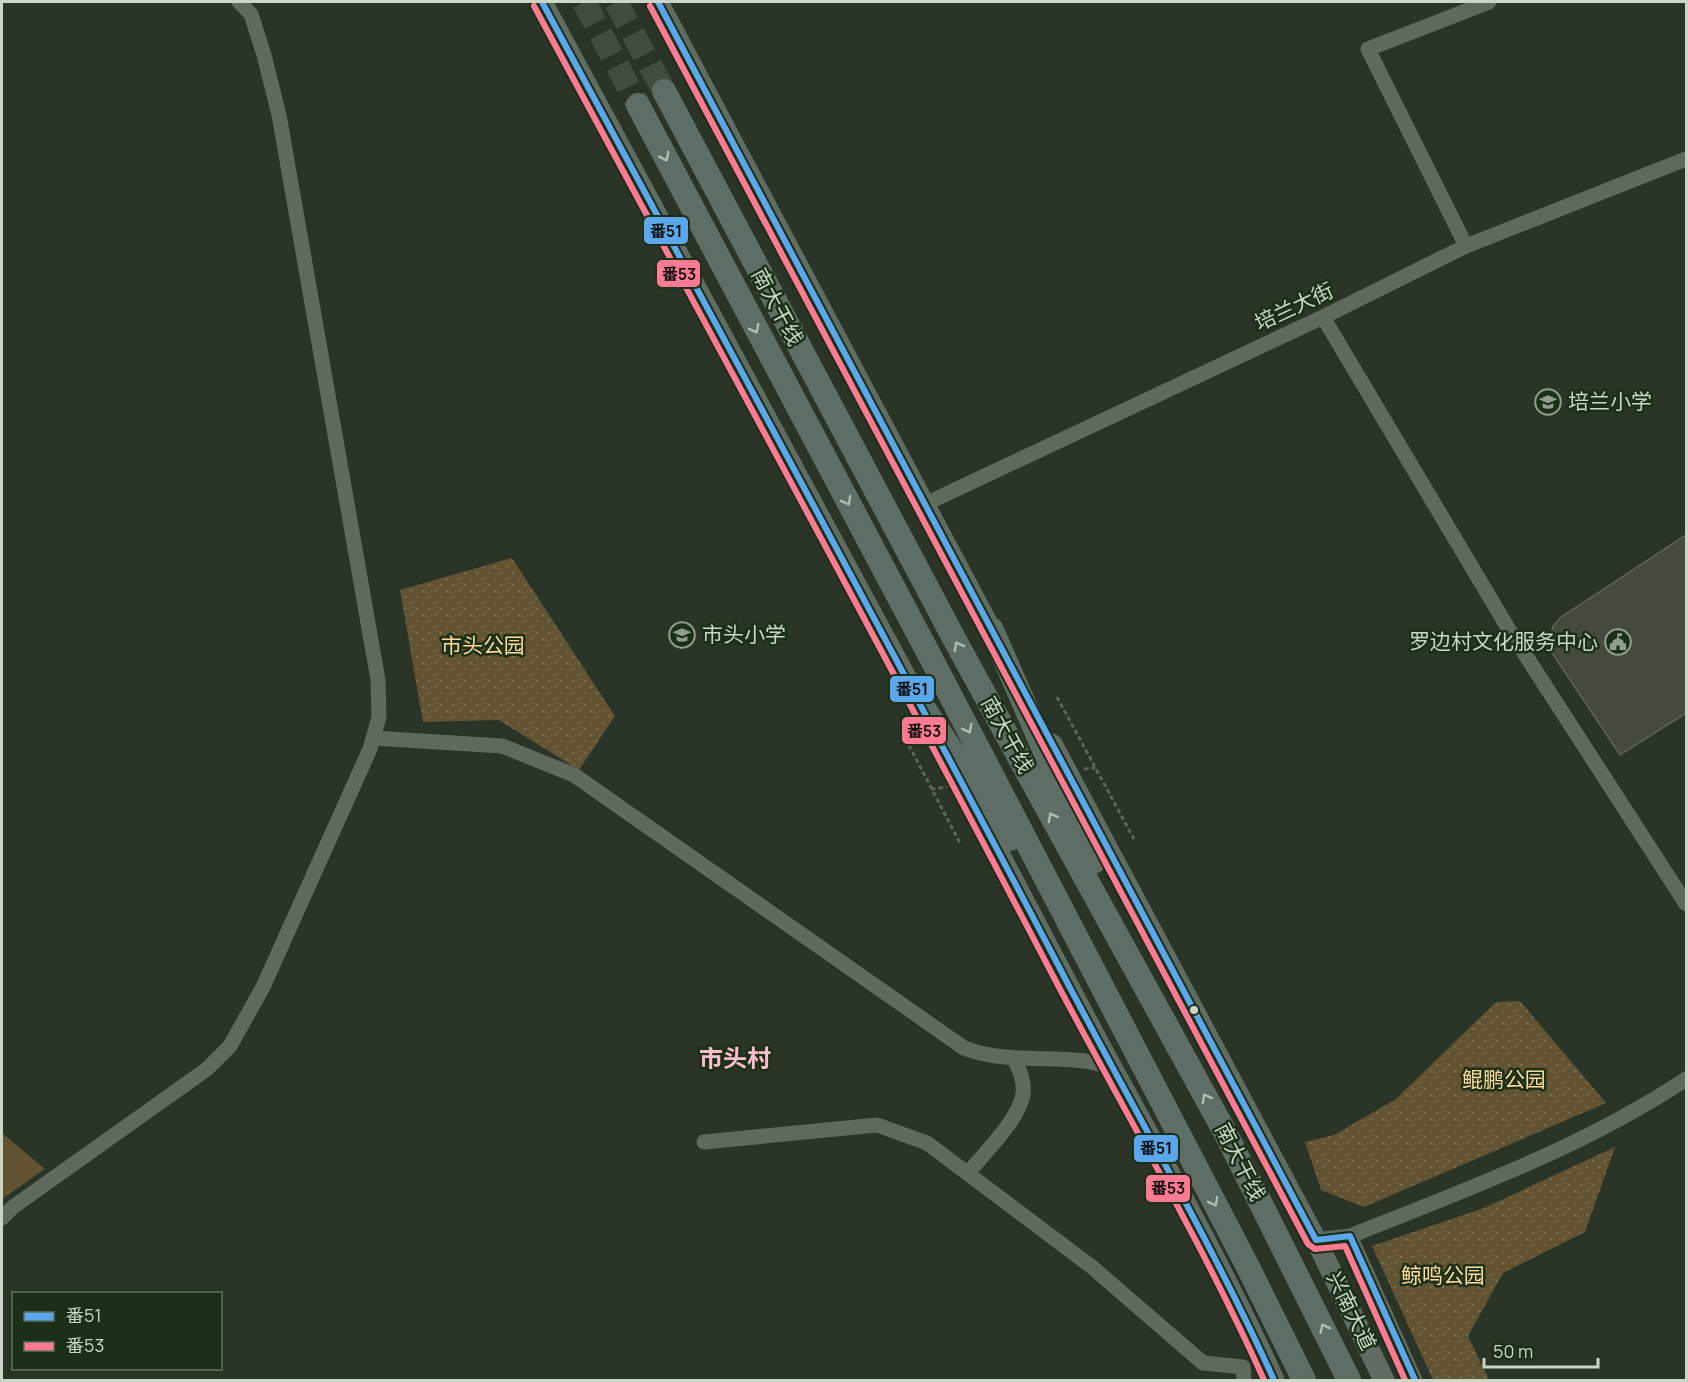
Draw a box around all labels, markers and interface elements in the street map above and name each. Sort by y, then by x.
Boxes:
one-way arrow [658,150,669,161]
line badge: 番51 [643,216,689,245]
text: 番51 [650,220,682,242]
line badge: 番53 [656,259,701,288]
text: 番53 [662,263,696,285]
street label: 南大干线 [746,263,810,350]
street label: 培兰大街 [1250,276,1338,337]
one-way arrow [748,323,759,333]
school or university icon: 培兰小学 [1533,387,1563,417]
place label: 培兰小学 [1568,387,1652,415]
one-way arrow [840,495,851,505]
school or university icon: 市头小学 [667,620,697,650]
place label: 市头小学 [702,620,786,648]
place label: 罗边村文化服务中心 [1409,627,1598,655]
public building icon: 罗边村文化服务中心 [1603,627,1633,657]
park label: 市头公园 [441,631,525,659]
one-way arrow [954,641,965,652]
line badge: 番51 [889,675,935,703]
text: 番51 [896,678,928,700]
street label: 南大干线 [975,691,1040,778]
line badge: 番53 [901,716,947,745]
text: 番53 [907,720,941,742]
one-way arrow [961,723,972,733]
one-way arrow [1048,812,1059,823]
unlabelled marker [1188,1004,1200,1016]
district label: 市头村 [699,1041,771,1074]
park label: 鲲鹏公园 [1462,1065,1546,1093]
one-way arrow [1202,1094,1213,1104]
street label: 南大干线 [1209,1118,1272,1205]
line badge: 番51 [1133,1134,1179,1163]
text: 番51 [1140,1137,1172,1159]
line badge: 番53 [1145,1174,1191,1203]
text: 番53 [1151,1177,1185,1199]
one-way arrow [1207,1196,1218,1206]
park label: 鲸鸣公园 [1401,1261,1485,1289]
street label: 兴南大道 [1321,1267,1383,1354]
legend [12,1292,222,1370]
text: 番51 [66,1303,101,1327]
one-way arrow [1319,1323,1331,1334]
scale bar [1484,1331,1598,1369]
text: 番53 [66,1333,104,1357]
text: 50 m [1493,1339,1533,1363]

